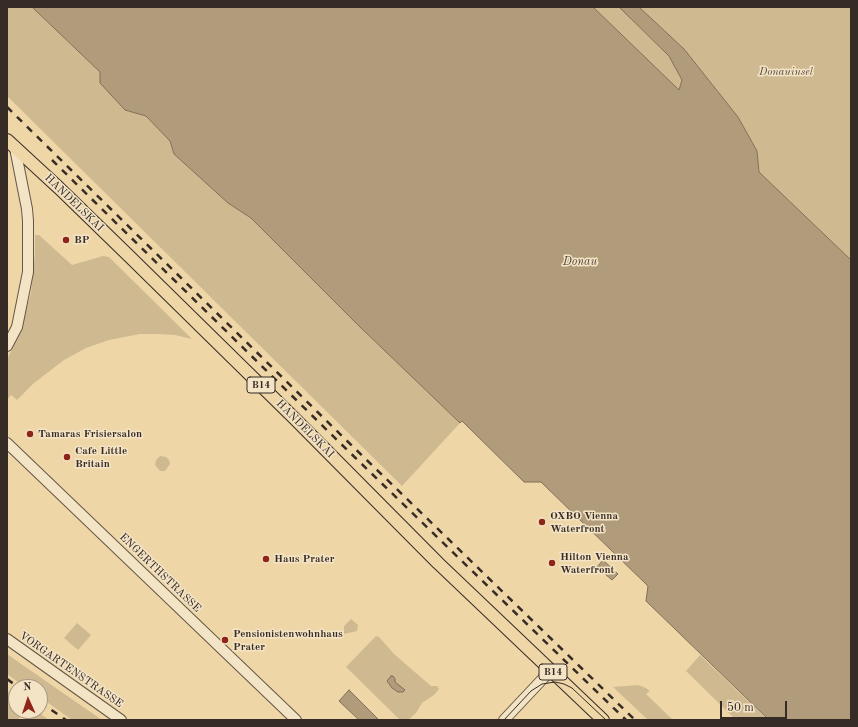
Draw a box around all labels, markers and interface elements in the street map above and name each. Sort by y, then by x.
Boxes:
park label: Donauinsel [759,65,813,79]
street label: HANDELSKAI [42,172,106,234]
place label: BP [74,233,90,247]
marker: BP [61,235,71,245]
water label: Donau [563,255,597,269]
road number: B14 [247,377,275,393]
street label: HANDELSKAI [273,397,337,461]
place label: Tamaras Frisiersalon [38,427,142,441]
marker: Tamaras Frisiersalon [25,429,35,439]
place label: Cafe Little Britain [75,444,127,470]
marker: Cafe Little Britain [62,452,72,462]
place label: OXBO Vienna Waterfront [550,509,618,535]
marker: OXBO Vienna Waterfront [537,517,547,527]
street label: ENGERTHSTRASSE [117,531,203,615]
place label: Hilton Vienna Waterfront [560,550,629,576]
place label: Haus Prater [274,552,335,566]
marker: Haus Prater [261,554,271,564]
marker: Hilton Vienna Waterfront [547,558,557,568]
place label: Pensionistenwohnhaus Prater [233,627,343,653]
street label: VORGARTENSTRASSE [17,629,125,711]
marker: Pensionistenwohnhaus Prater [220,635,230,645]
road number: B14 [539,664,567,680]
north arrow [8,679,48,719]
scale bar [722,693,789,719]
text: 50 m [727,702,754,714]

